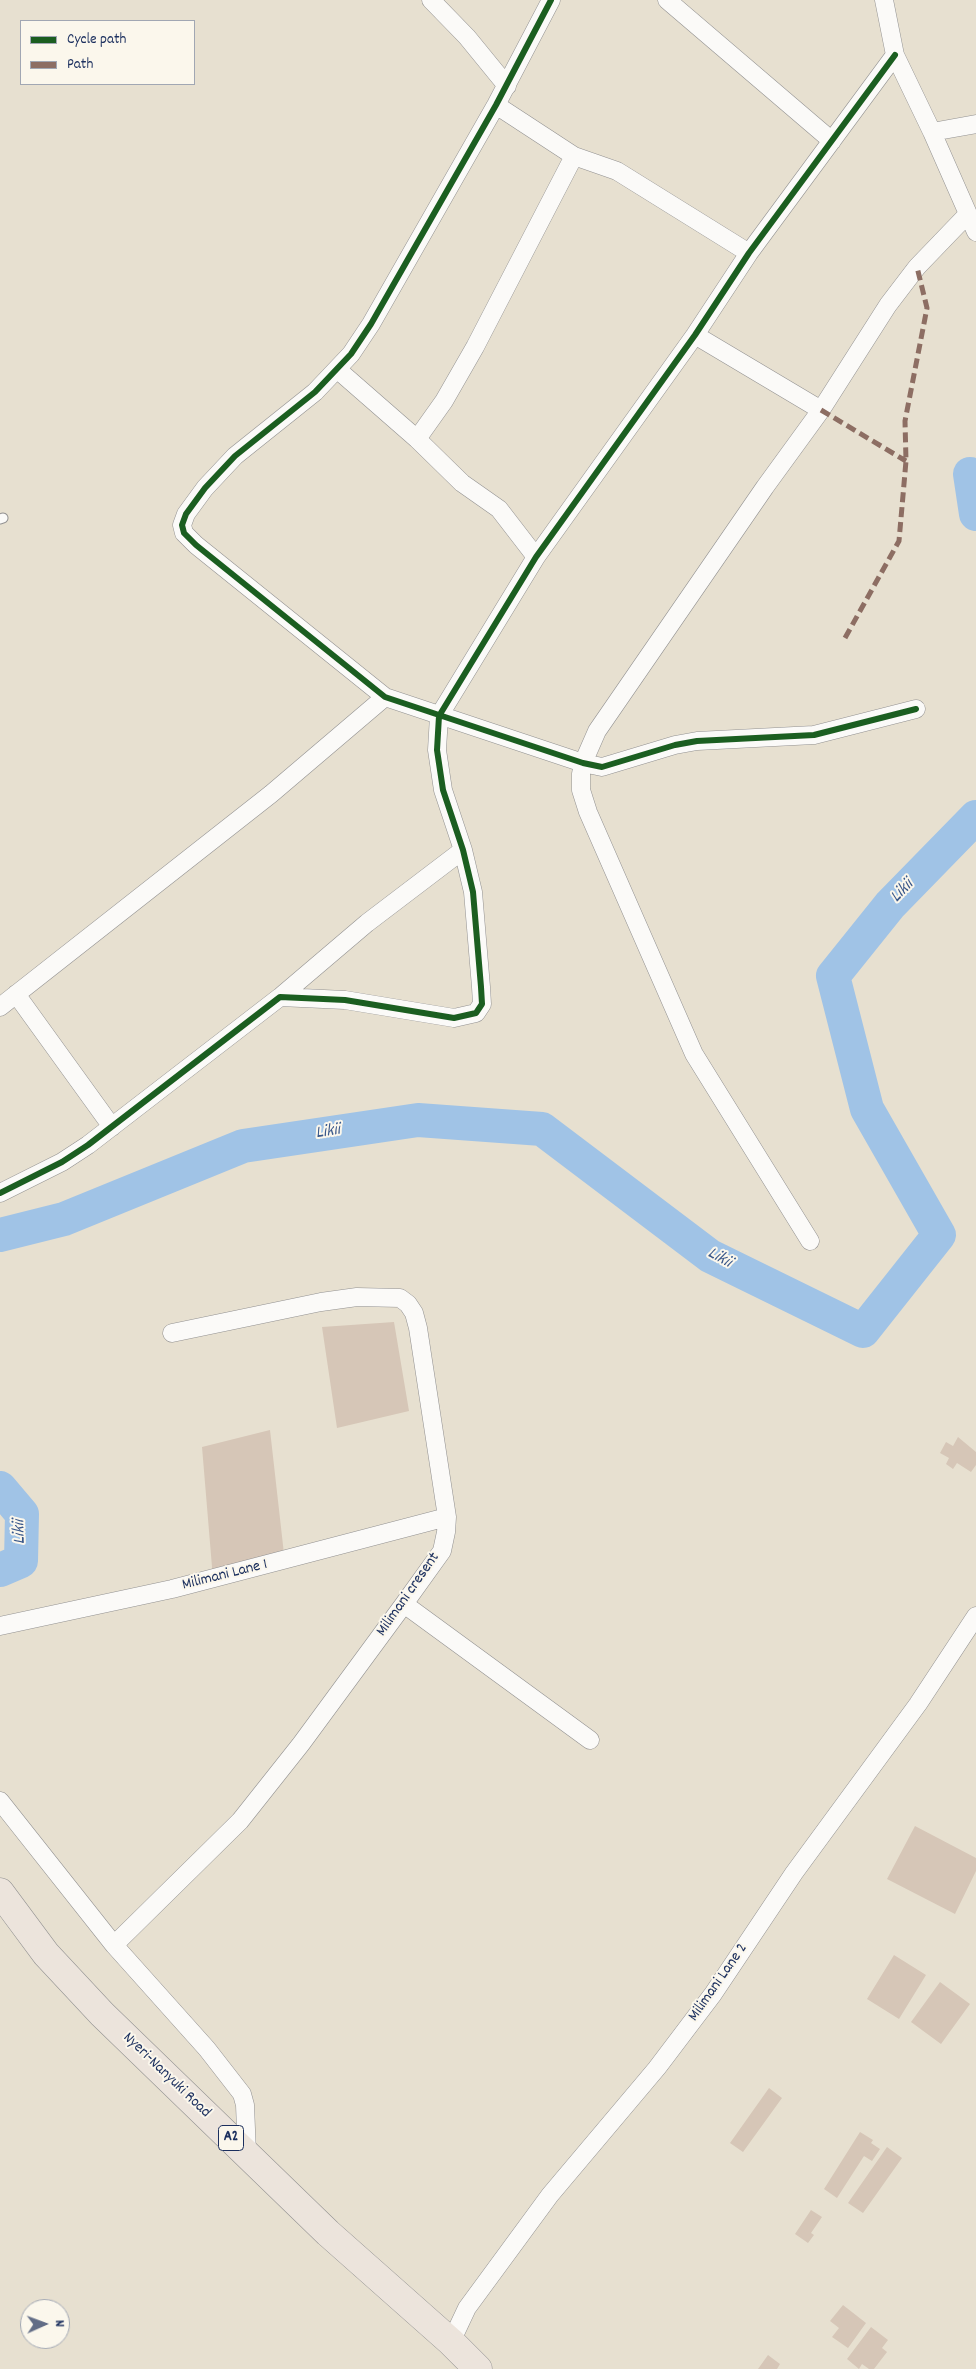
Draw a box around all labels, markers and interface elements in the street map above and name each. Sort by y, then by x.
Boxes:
legend [20,20,195,85]
text: Cycle path [67,29,126,51]
text: Path [67,54,93,76]
water label: Likii [887,876,919,908]
water label: Likii [314,1120,342,1146]
water label: Likii [703,1244,735,1274]
water label: Likii [10,1520,32,1544]
street label: Milimani cresent [373,1549,445,1641]
street label: Milimani Lane 1 [180,1556,270,1596]
street label: Milimani Lane 2 [685,1940,753,2026]
street label: Nyeri-Nanyuki Road [118,2029,214,2123]
road number: A2 [218,2126,244,2150]
north arrow [20,2299,70,2349]
text: N [49,2320,69,2327]

